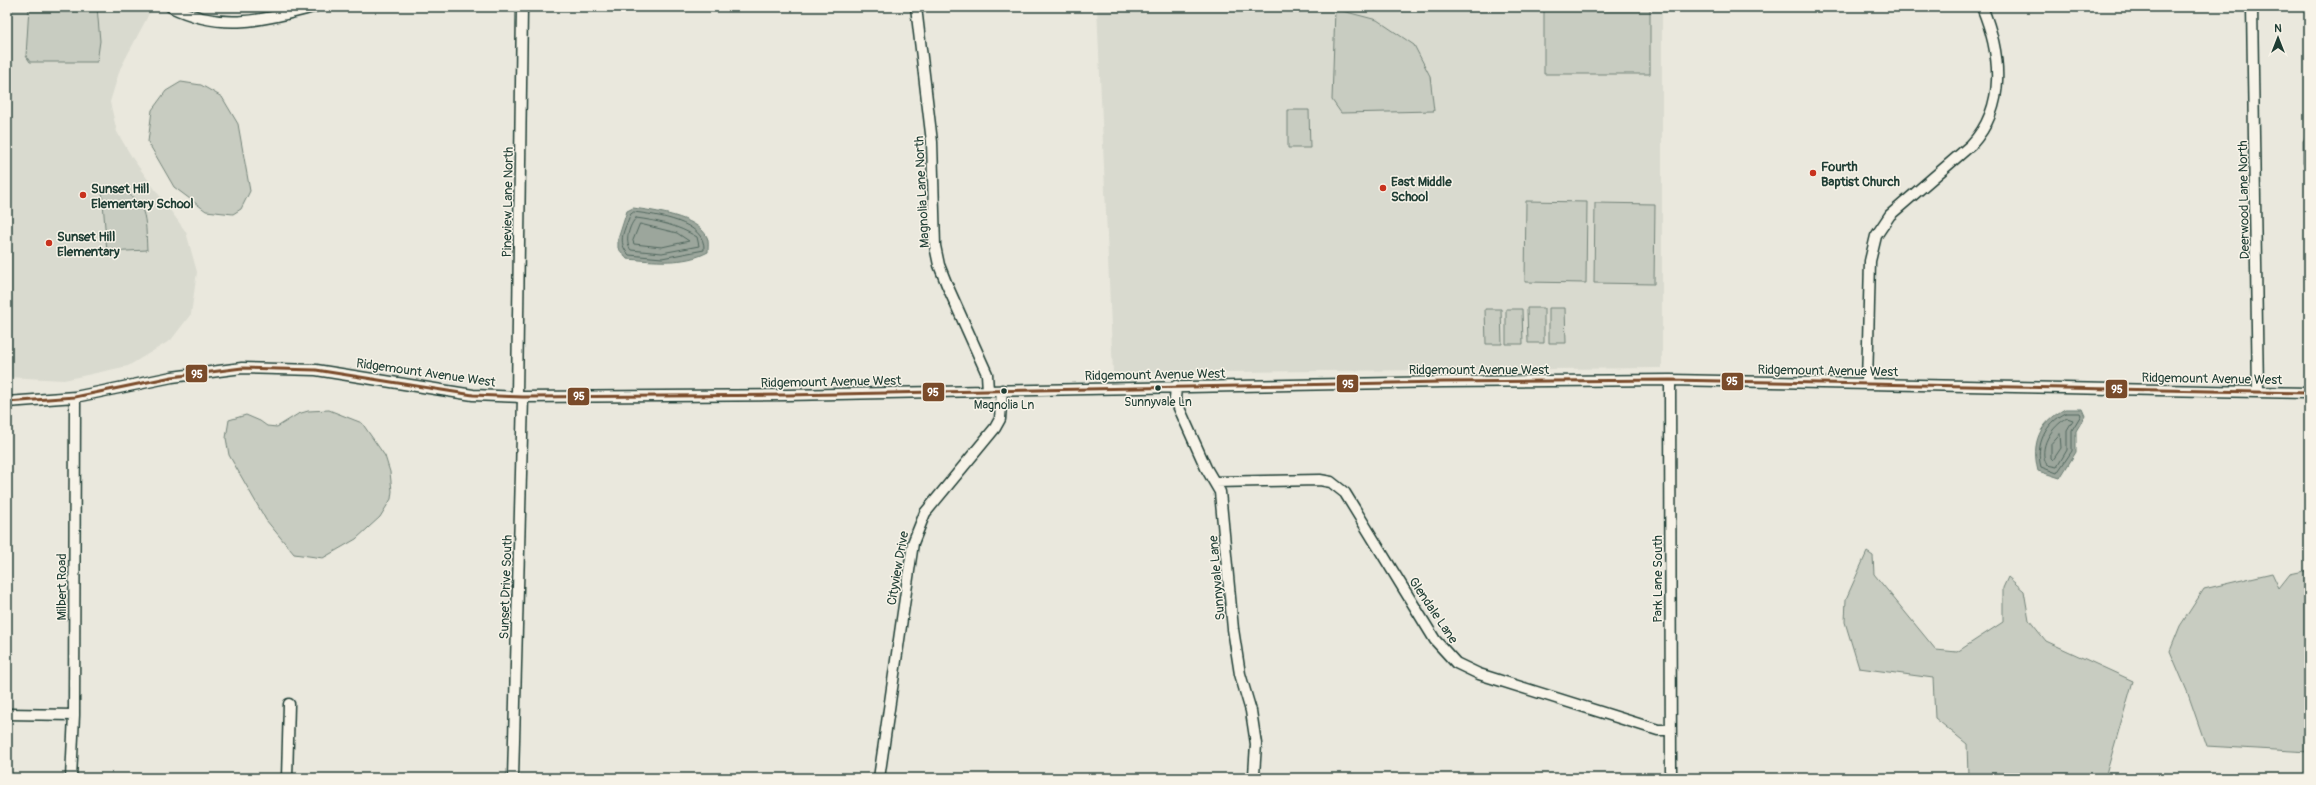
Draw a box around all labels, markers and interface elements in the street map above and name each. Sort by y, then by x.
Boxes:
north arrow [2258,18,2298,58]
text: N [2274,22,2282,35]
street label: Magnolia Lane North [911,136,933,248]
street label: Deerwood Lane North [2235,140,2253,260]
street label: Pineview Lane North [499,147,517,257]
place label: Fourth Baptist Church [1821,159,1900,190]
marker: Fourth Baptist Church [1808,168,1818,178]
place label: East Middle School [1391,174,1452,205]
place label: Sunset Hill Elementary School [91,181,194,212]
marker: East Middle School [1378,183,1388,193]
marker: Sunset Hill Elementary School [78,190,88,200]
place label: Sunset Hill Elementary [57,229,120,260]
marker: Sunset Hill Elementary [44,238,54,248]
street label: Ridgemount Avenue West [355,355,497,391]
street label: Ridgemount Avenue West [1409,362,1550,378]
street label: Ridgemount Avenue West [1758,362,1899,380]
line badge: 95 [185,364,208,383]
street label: Ridgemount Avenue West [1085,366,1226,384]
text: 95 [191,368,203,381]
street label: Ridgemount Avenue West [2142,370,2283,388]
line badge: 95 [1721,372,1744,391]
street label: Ridgemount Avenue West [761,373,902,391]
line badge: 95 [1336,374,1359,393]
text: 95 [1726,375,1738,388]
text: 95 [1342,378,1354,391]
line badge: 95 [2105,379,2128,399]
line badge: 95 [922,382,945,402]
marker: Sunnyvale Ln [1153,383,1163,393]
text: 95 [2111,383,2123,396]
text: 95 [927,386,939,399]
marker: Magnolia Ln [999,386,1009,396]
line badge: 95 [567,387,590,406]
text: 95 [573,390,585,403]
place label: Sunnyvale Ln [1124,395,1192,410]
place label: Magnolia Ln [974,398,1034,413]
street label: Cityview Drive [884,529,912,607]
street label: Sunnyvale Lane [1205,534,1229,621]
street label: Sunset Drive South [496,535,516,640]
street label: Park Lane South [1650,535,1666,623]
street label: Milbert Road [54,553,70,621]
street label: Glendale Lane [1405,574,1462,647]

